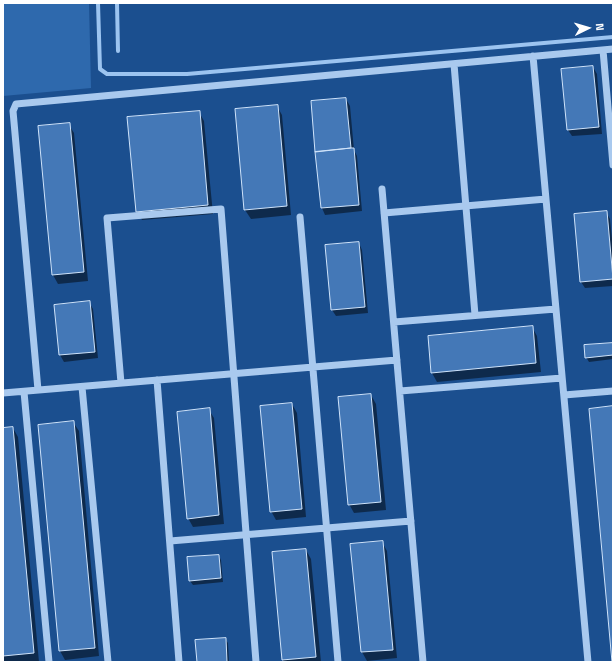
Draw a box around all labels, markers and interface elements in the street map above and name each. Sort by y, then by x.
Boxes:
north arrow [568,8,608,48]
text: N [592,22,608,31]

